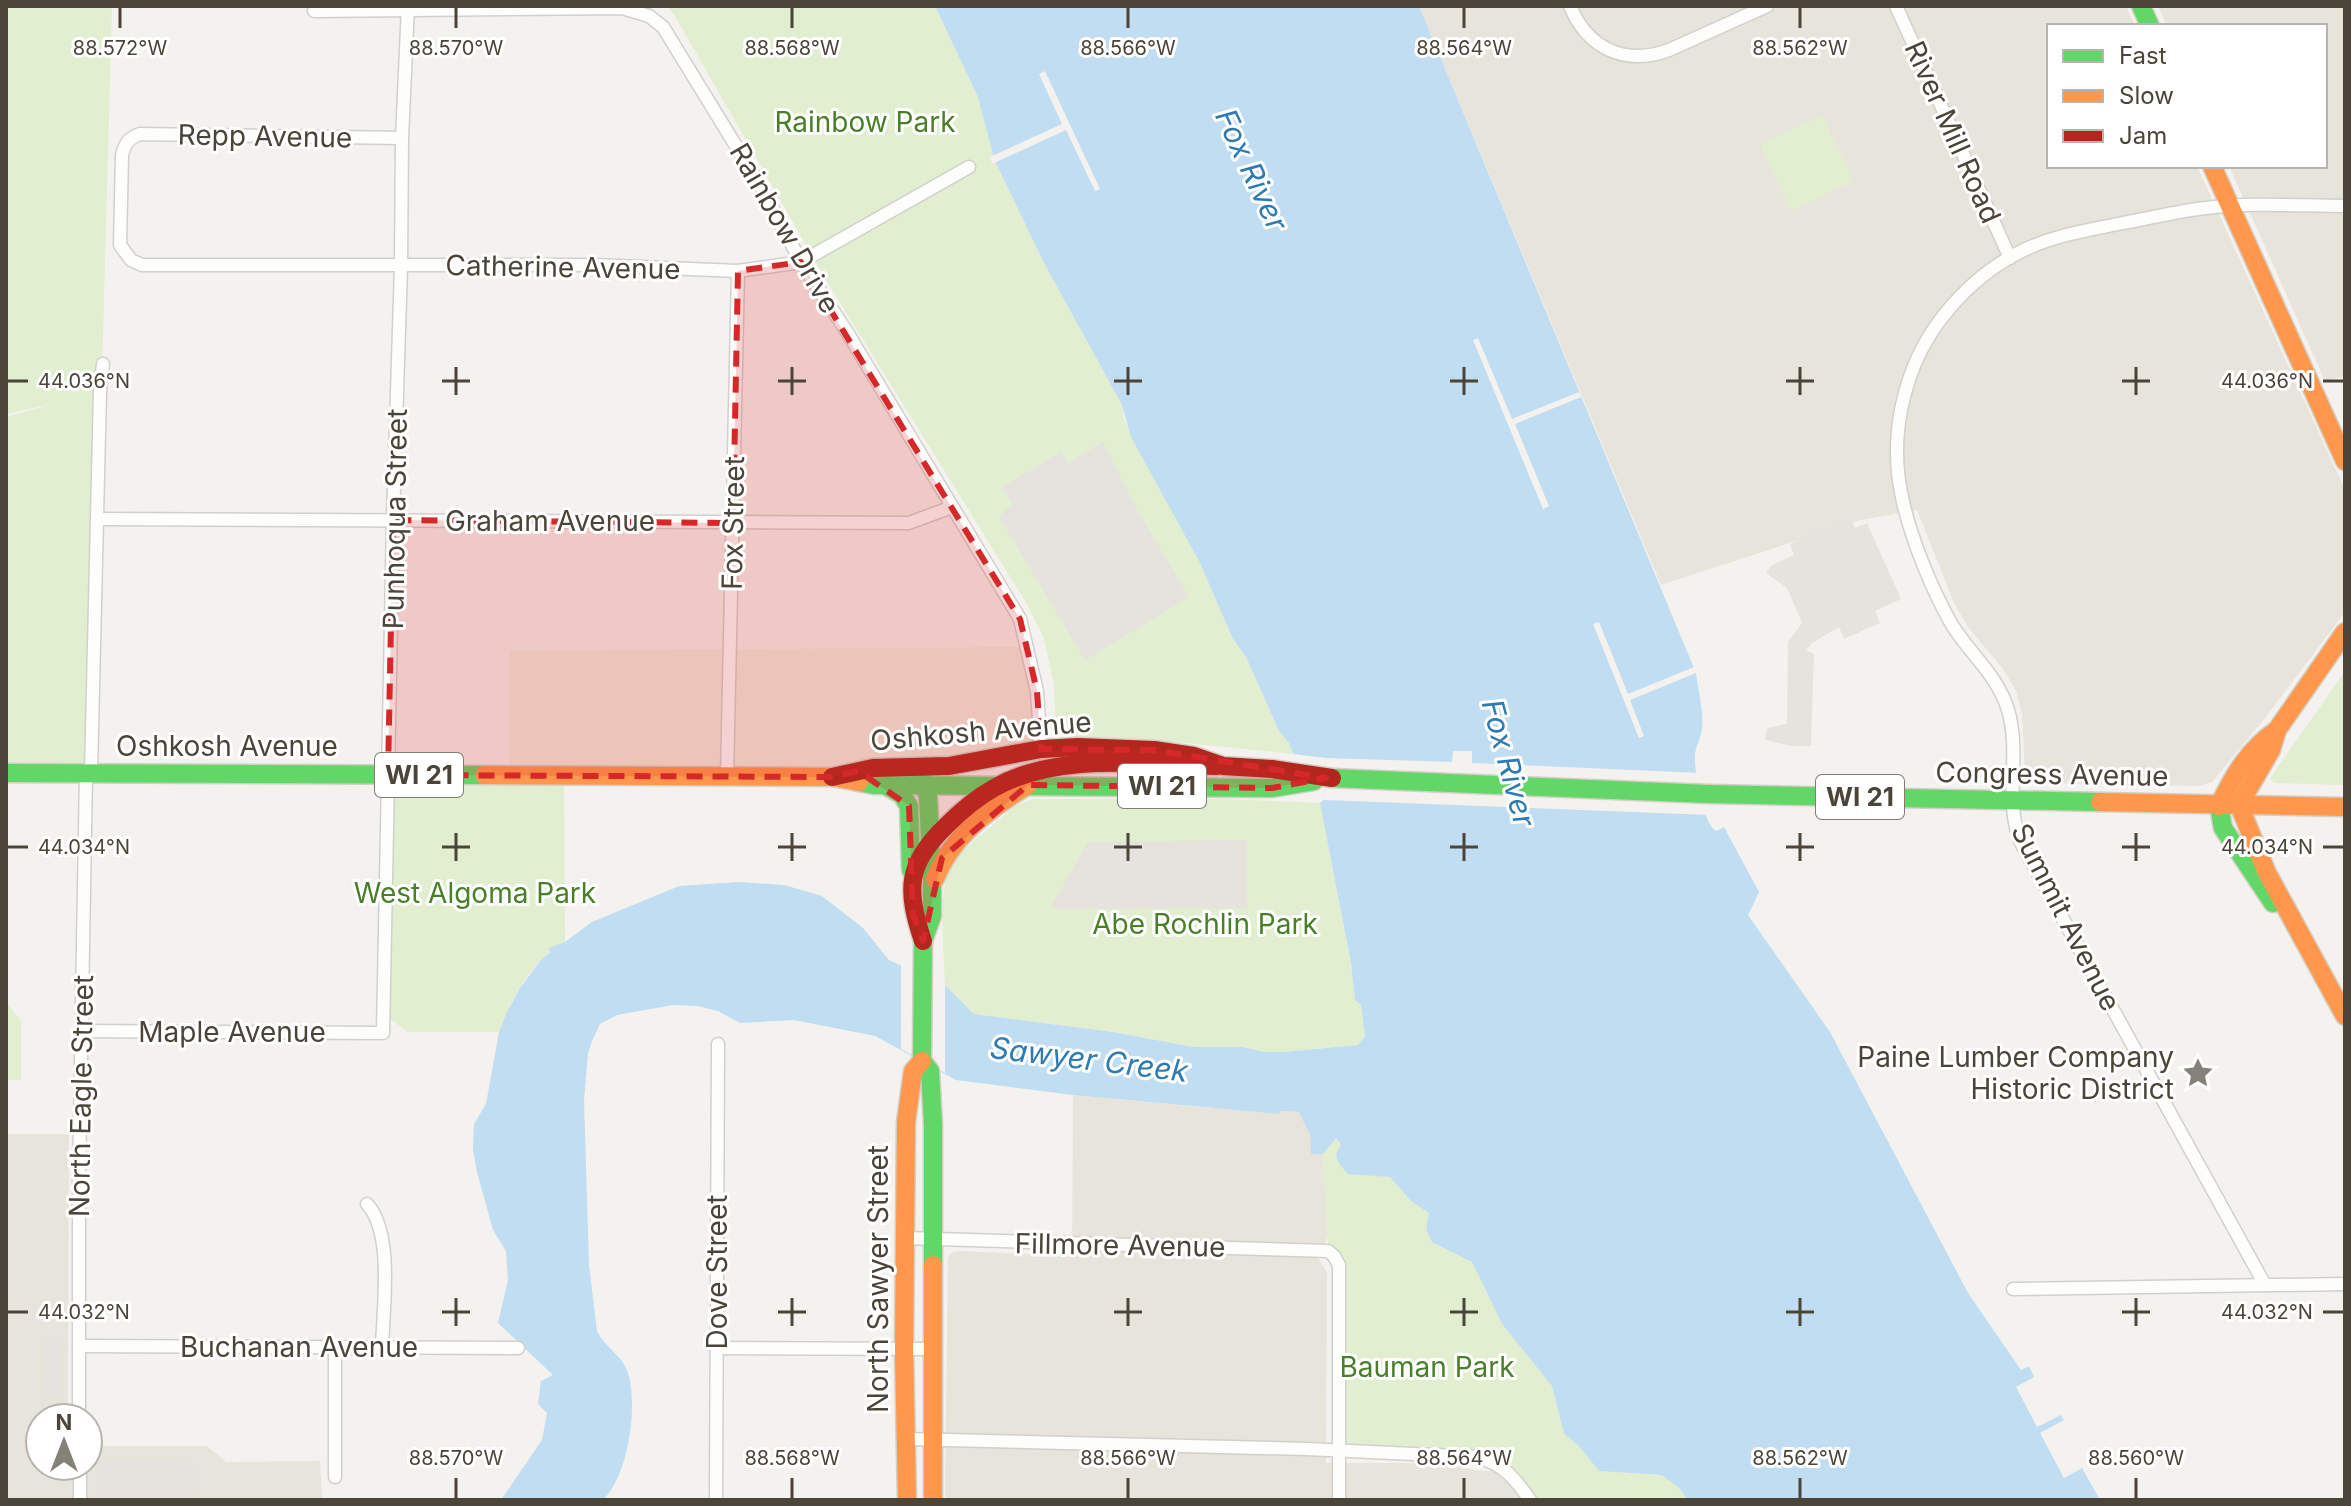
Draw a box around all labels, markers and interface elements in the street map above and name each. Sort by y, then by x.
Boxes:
legend [2047,24,2327,168]
text: 88.572°W [73,36,167,60]
text: 88.570°W [409,36,503,60]
text: 88.568°W [744,36,840,60]
text: 88.566°W [1080,36,1176,60]
text: 88.564°W [1416,36,1512,60]
text: 88.562°W [1752,36,1848,60]
street label: River Mill Road [1898,36,2008,228]
text: Fast [2119,41,2167,70]
text: Slow [2119,81,2174,110]
water label: Fox River [1208,103,1296,237]
park label: Rainbow Park [774,105,956,139]
street label: Repp Avenue [177,117,353,155]
text: Jam [2119,121,2167,150]
street label: Rainbow Drive [723,137,847,319]
street label: Catherine Avenue [445,248,681,286]
text: 44.036°N [38,369,130,393]
text: 44.036°N [2221,369,2313,393]
street label: Punhoqua Street [376,408,414,630]
street label: Fox Street [715,456,751,590]
street label: Graham Avenue [445,504,655,538]
water label: Fox River [1475,695,1543,831]
street label: Oshkosh Avenue [869,704,1093,758]
street label: Oshkosh Avenue [116,729,338,763]
road number: WI 21 [375,753,463,797]
street label: Congress Avenue [1935,755,2169,793]
road number: WI 21 [1118,764,1206,808]
road number: WI 21 [1816,775,1904,819]
street label: Summit Avenue [2004,818,2128,1016]
text: 44.034°N [38,835,130,859]
text: 44.034°N [2221,835,2313,859]
park label: West Algoma Park [354,876,596,910]
park label: Abe Rochlin Park [1092,907,1318,941]
street label: North Eagle Street [62,975,100,1217]
street label: Maple Avenue [138,1015,326,1049]
water label: Sawyer Creek [988,1029,1191,1089]
place label: Paine Lumber Company Historic District [1857,1040,2174,1106]
place icon: Paine Lumber Company Historic District [2181,1056,2215,1090]
street label: North Sawyer Street [861,1145,895,1413]
street label: Dove Street [700,1195,734,1349]
street label: Fillmore Avenue [1014,1226,1226,1264]
text: 44.032°N [38,1300,130,1324]
text: 44.032°N [2221,1300,2313,1324]
street label: Buchanan Avenue [180,1330,418,1364]
park label: Bauman Park [1339,1350,1515,1384]
north arrow [24,1402,104,1482]
text: N [56,1409,72,1435]
text: 88.570°W [409,1446,503,1470]
text: 88.568°W [744,1446,840,1470]
text: 88.566°W [1080,1446,1176,1470]
text: 88.564°W [1416,1446,1512,1470]
text: 88.562°W [1752,1446,1848,1470]
text: 88.560°W [2088,1446,2184,1470]

